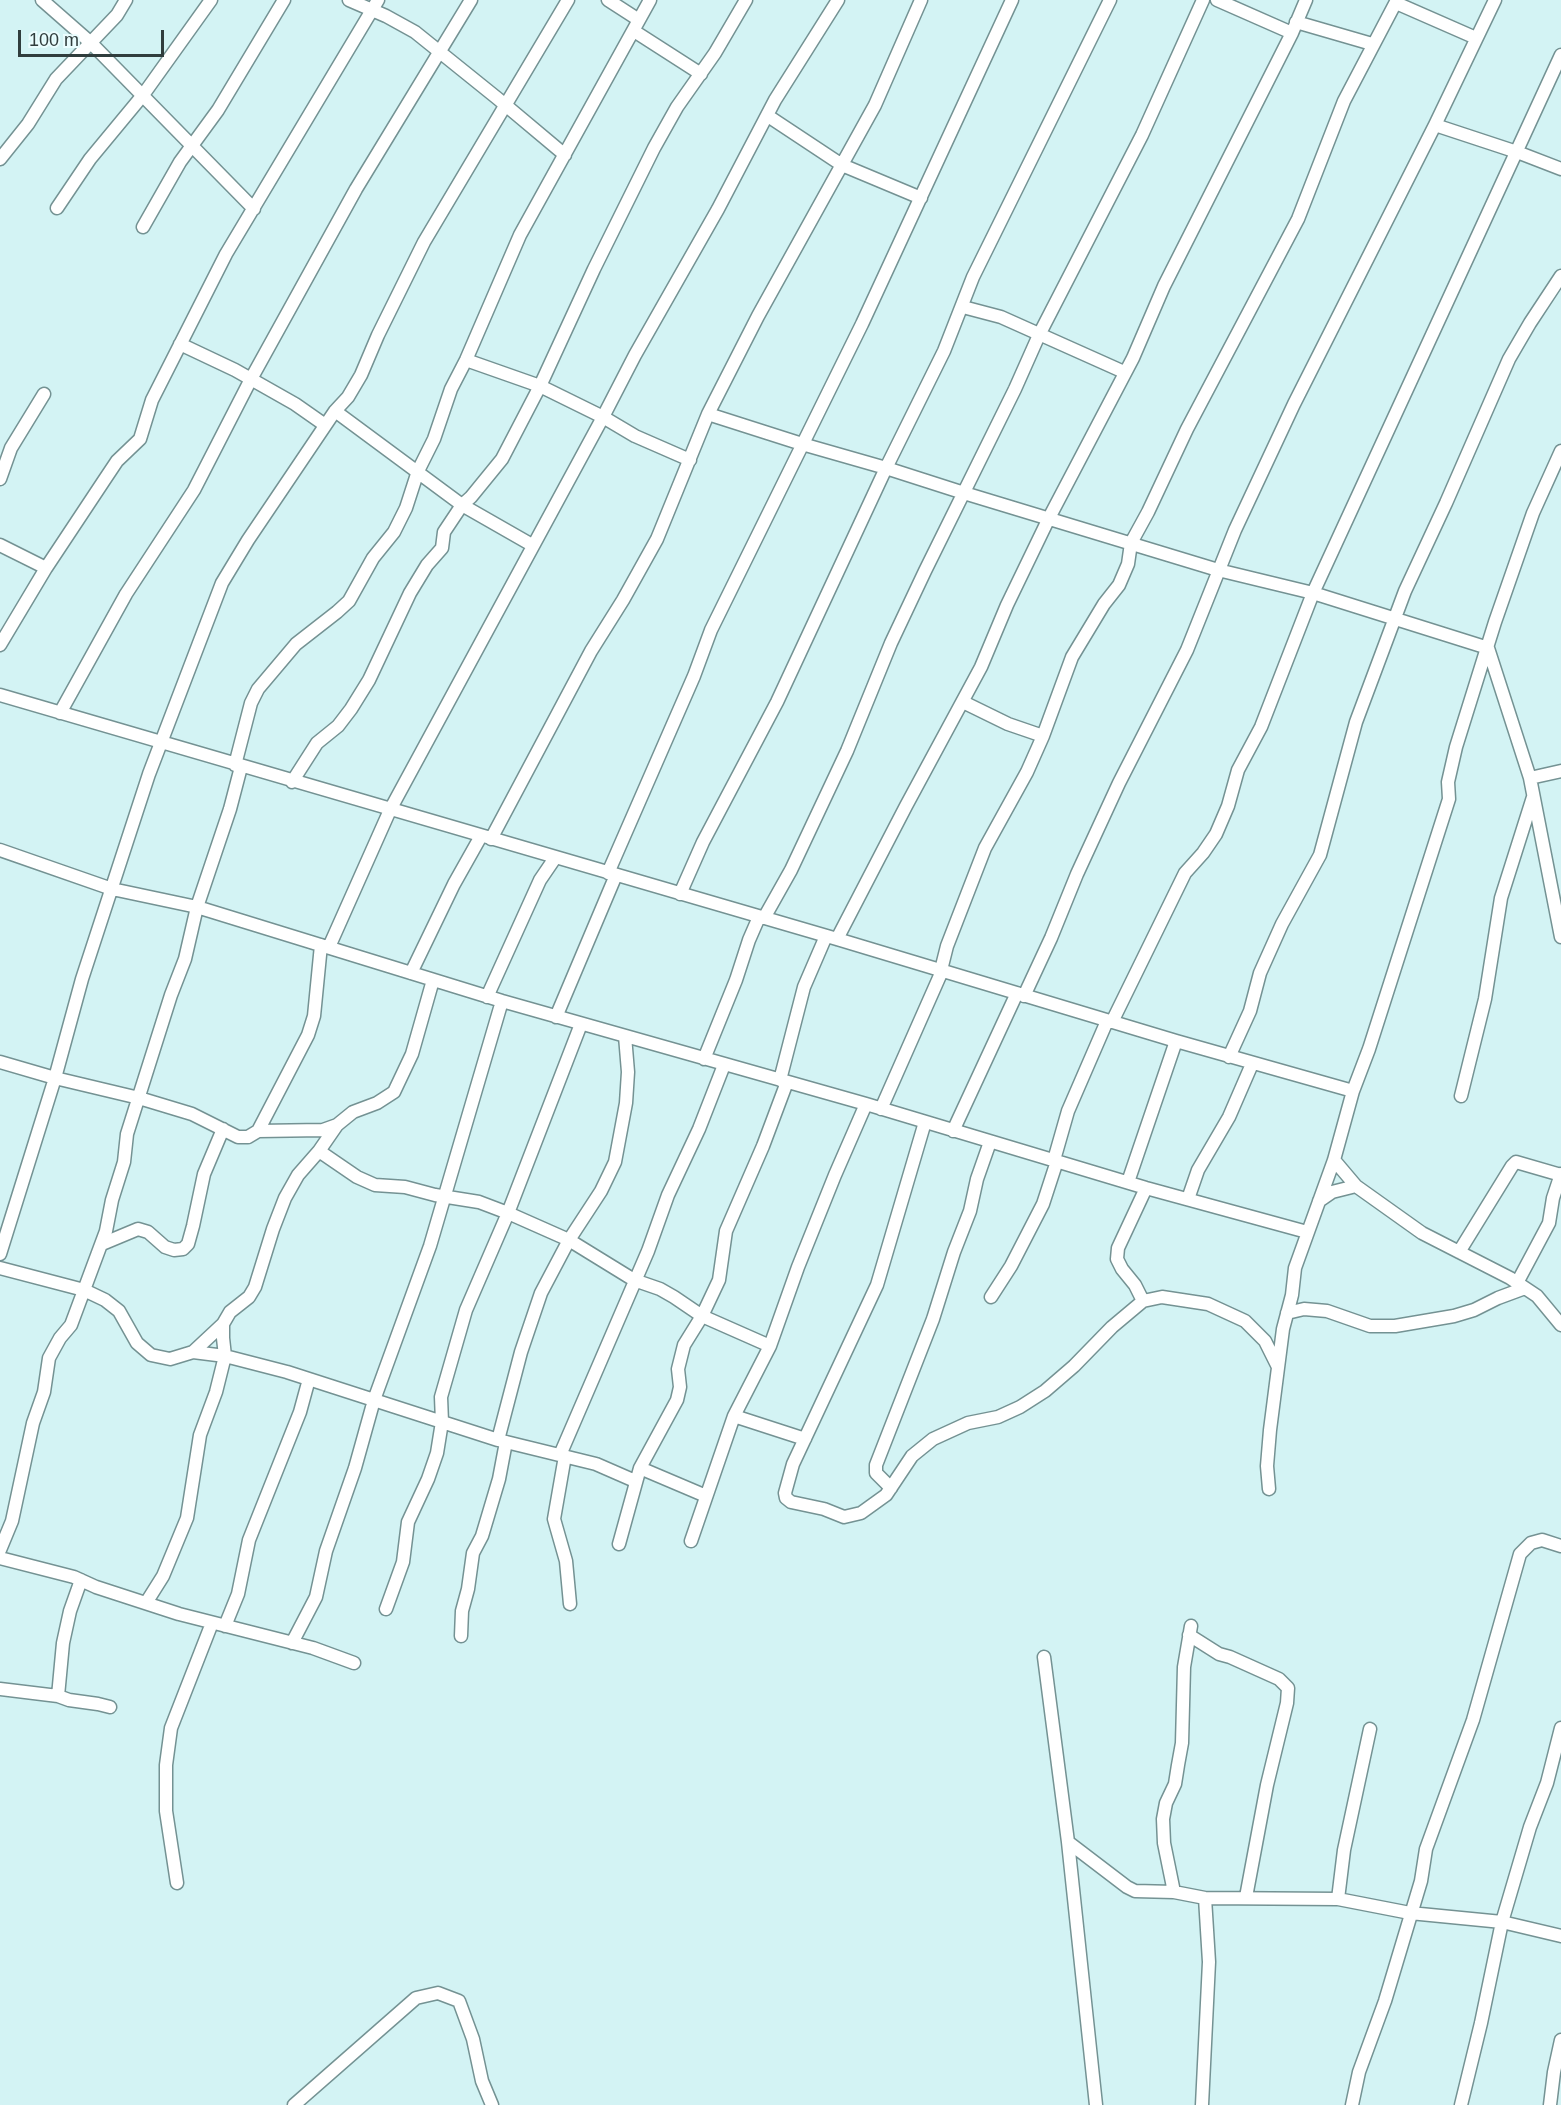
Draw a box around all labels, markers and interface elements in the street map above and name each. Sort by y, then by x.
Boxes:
scale bar [21,18,166,56]
text: 100 m [29,30,79,50]

